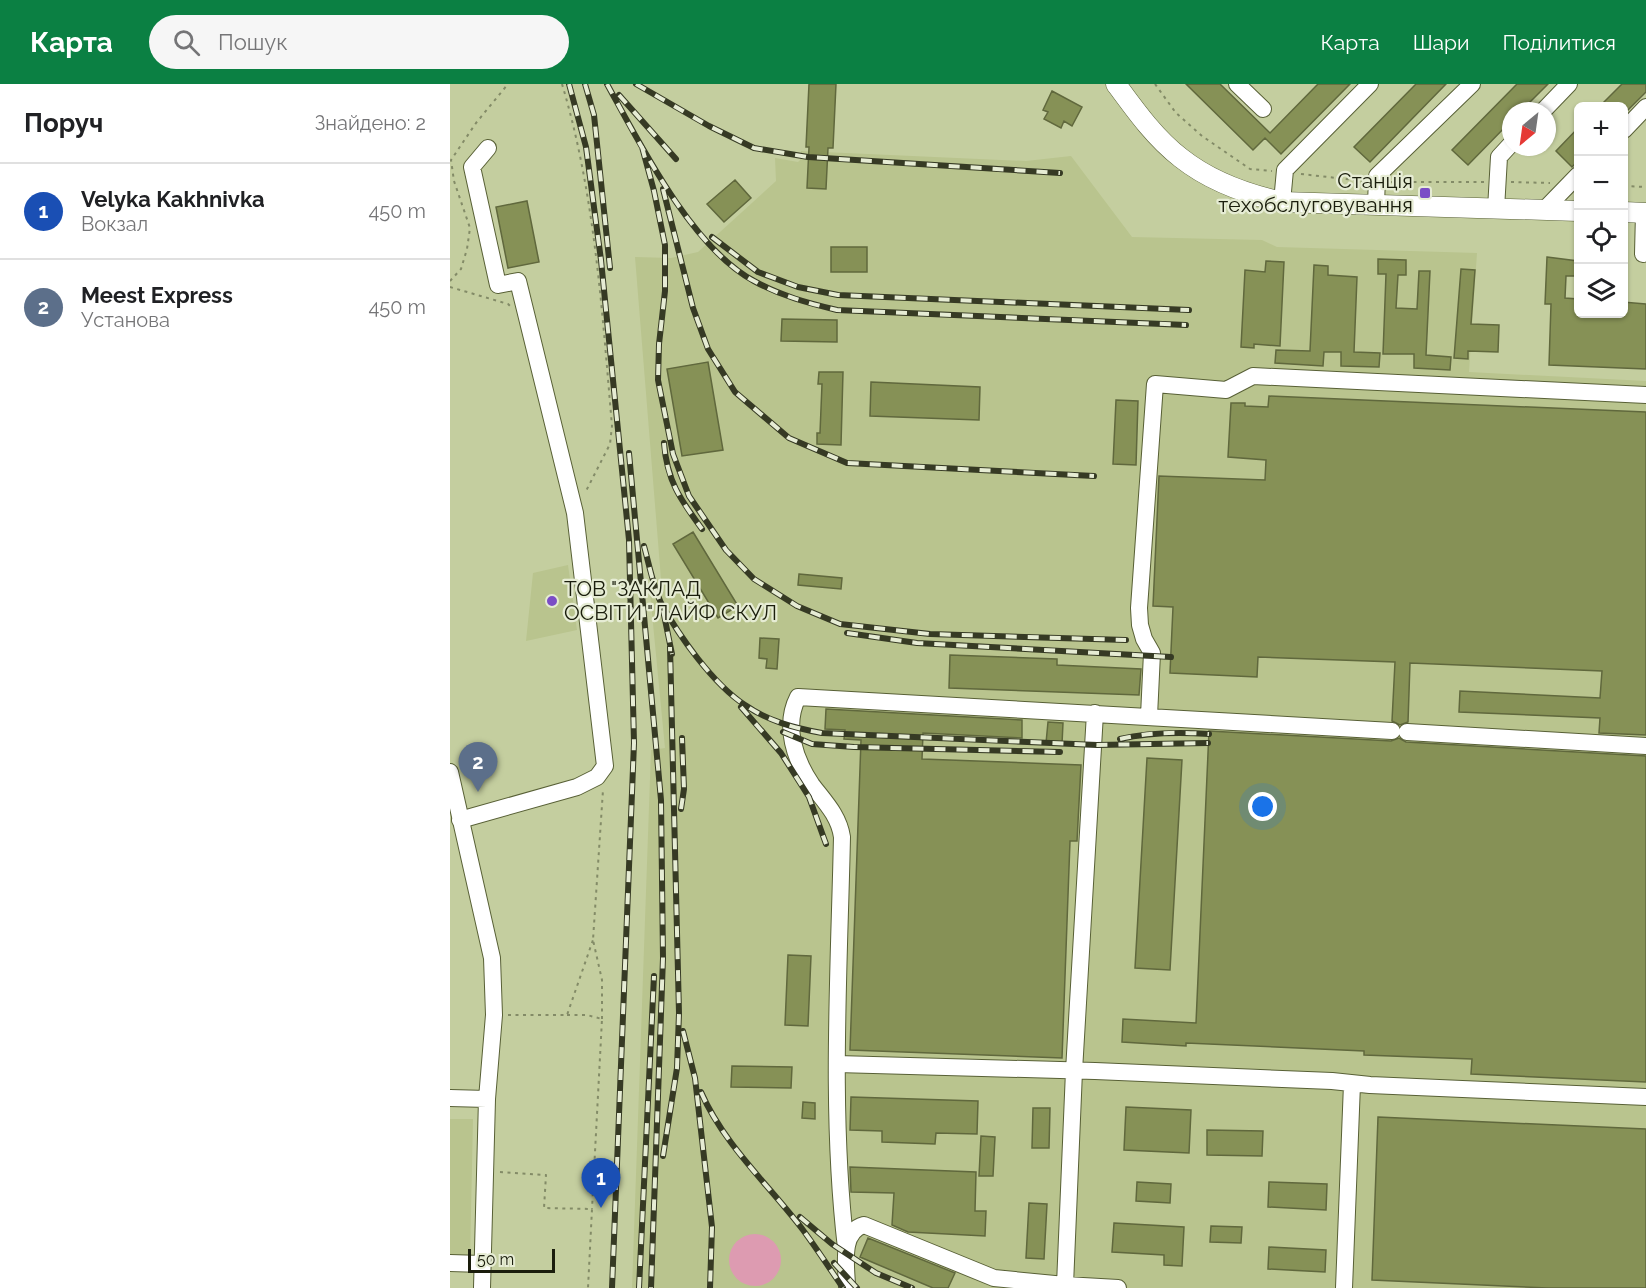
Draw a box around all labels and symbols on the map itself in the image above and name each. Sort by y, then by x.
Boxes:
north arrow [1502,102,1556,156]
place label: Станція техобслуговування [1218,168,1413,217]
marker: Станція техобслуговування [1418,186,1432,200]
place label: ТОВ "ЗАКЛАД ОСВІТИ "ЛАЙФ СКУЛ [564,576,777,625]
marker: ТОВ "ЗАКЛАД ОСВІТИ "ЛАЙФ СКУЛ [545,594,559,608]
pin: 2 [459,742,498,792]
your location [1248,792,1277,821]
pin: 1 [582,1158,620,1208]
scale bar [468,1246,555,1274]

